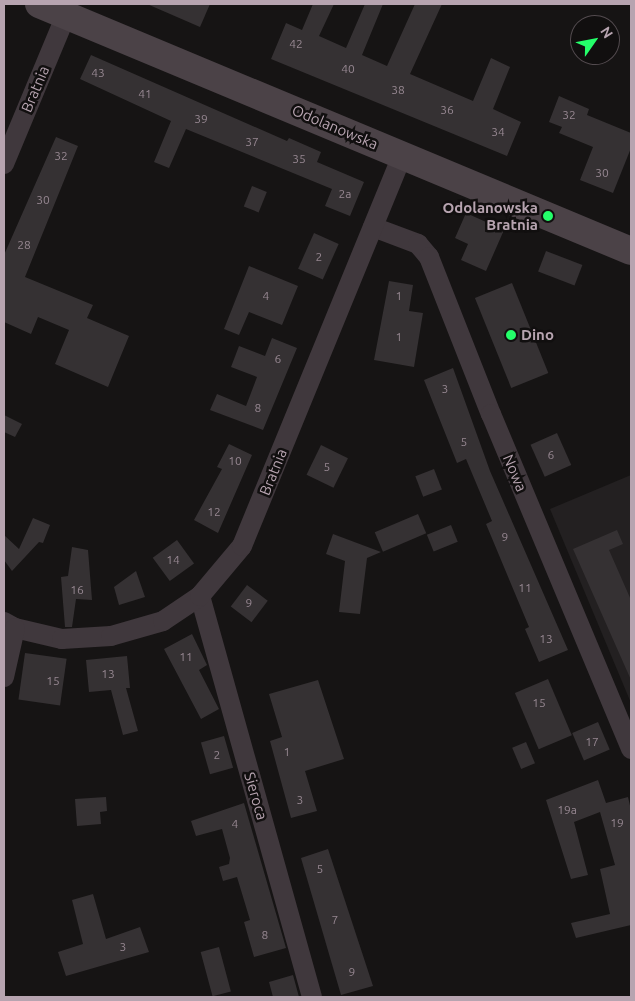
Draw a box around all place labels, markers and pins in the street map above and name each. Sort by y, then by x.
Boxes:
place label: Odolanowska Bratnia [442,198,538,233]
marker: Odolanowska Bratnia [542,210,554,222]
place label: Dino [521,326,554,344]
marker: Dino [505,329,517,341]

